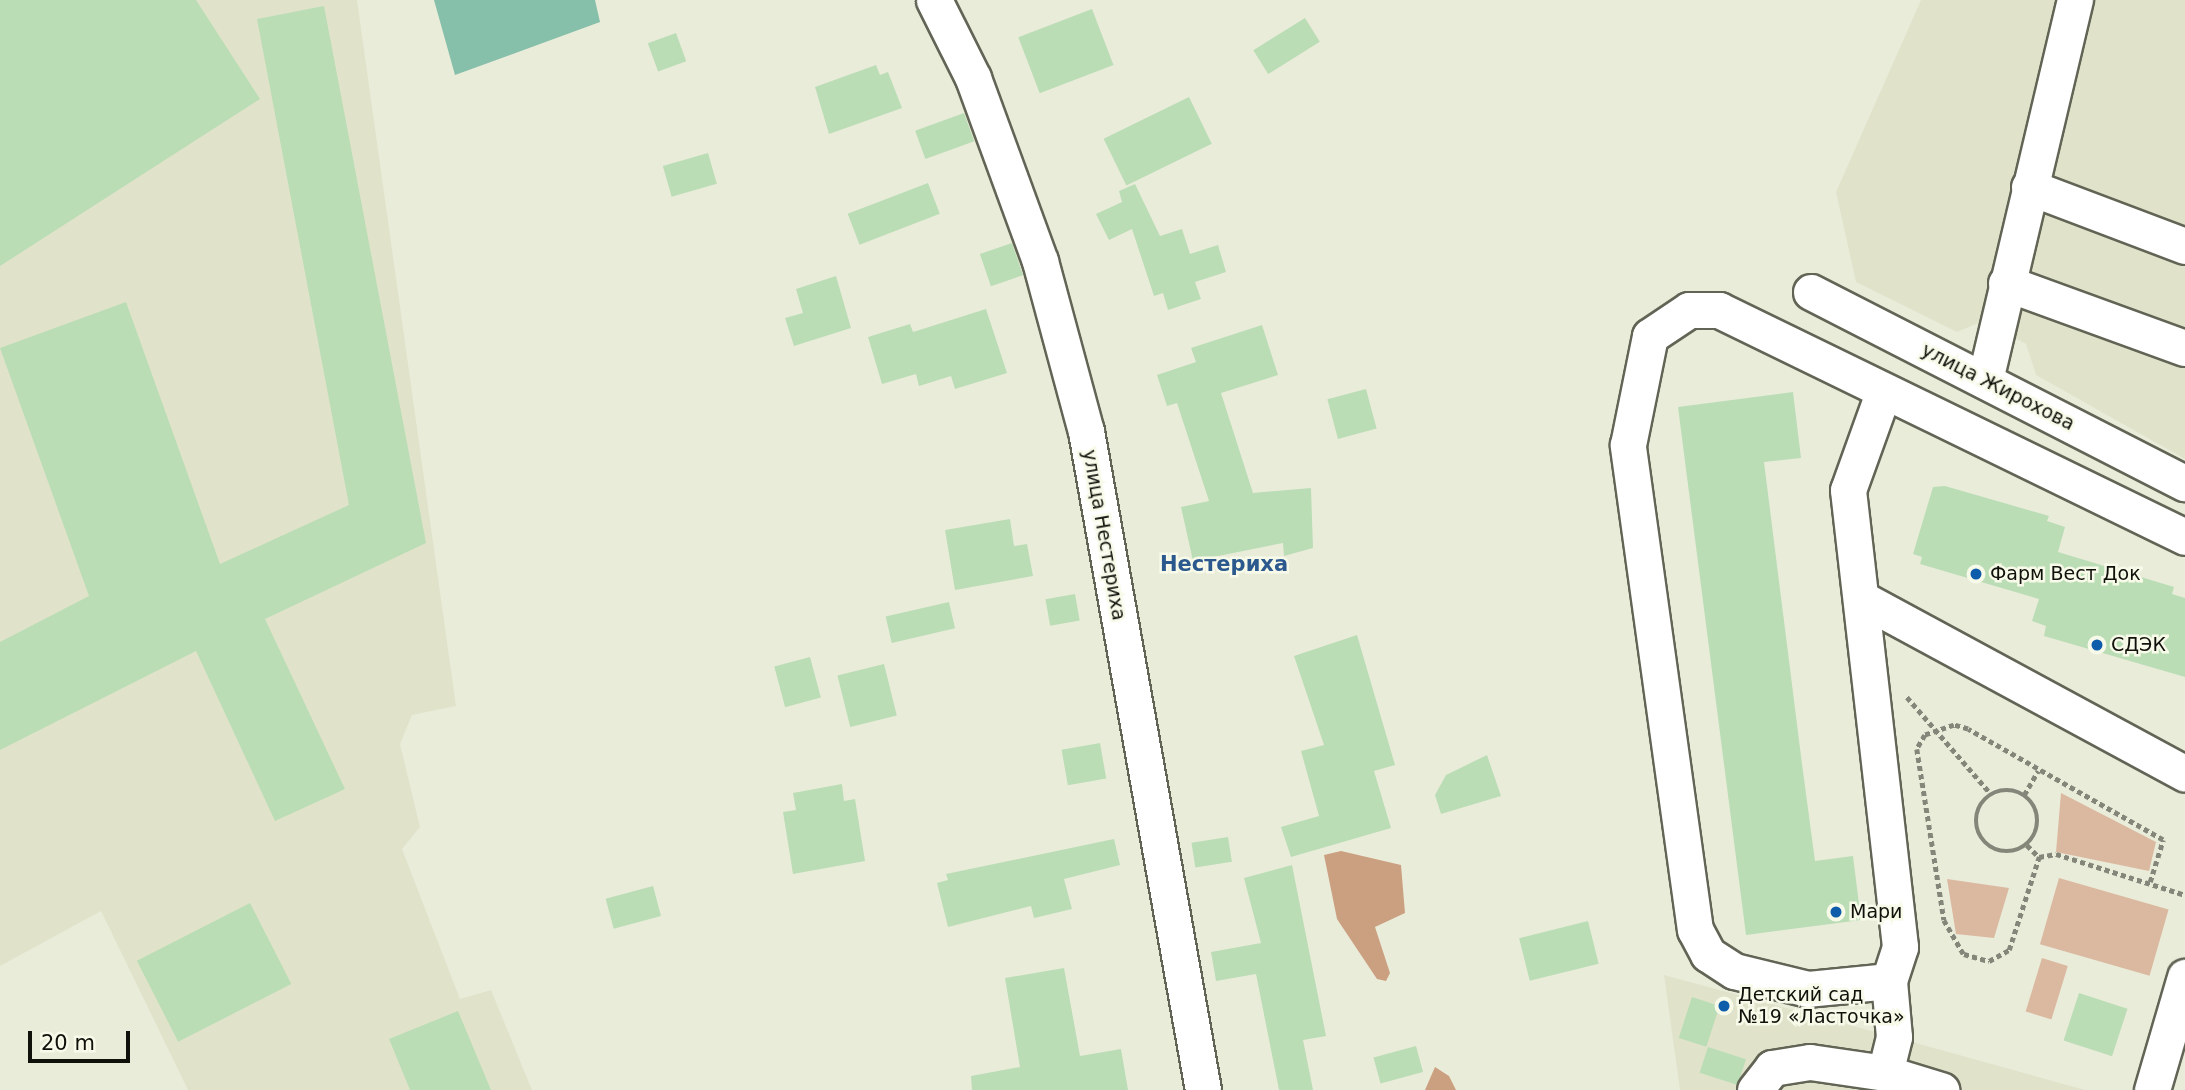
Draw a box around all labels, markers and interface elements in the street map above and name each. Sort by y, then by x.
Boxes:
street label: улица Жирохова [1918,339,2078,435]
street label: улица Нестериха [1078,448,1130,622]
district label: Нестериха [1160,551,1288,577]
place label: Фарм Вест Док [1990,563,2141,585]
marker: Фарм Вест Док [1968,566,1984,582]
place label: СДЭК [2111,634,2166,656]
marker: СДЭК [2089,637,2105,653]
place label: Мари [1850,901,1902,923]
marker: Мари [1828,904,1844,920]
place label: Детский сад №19 «Ласточка» [1738,984,1905,1028]
marker: Детский сад №19 «Ласточка» [1716,998,1732,1014]
scale bar [32,1016,133,1060]
text: 20 m [41,1031,95,1055]

